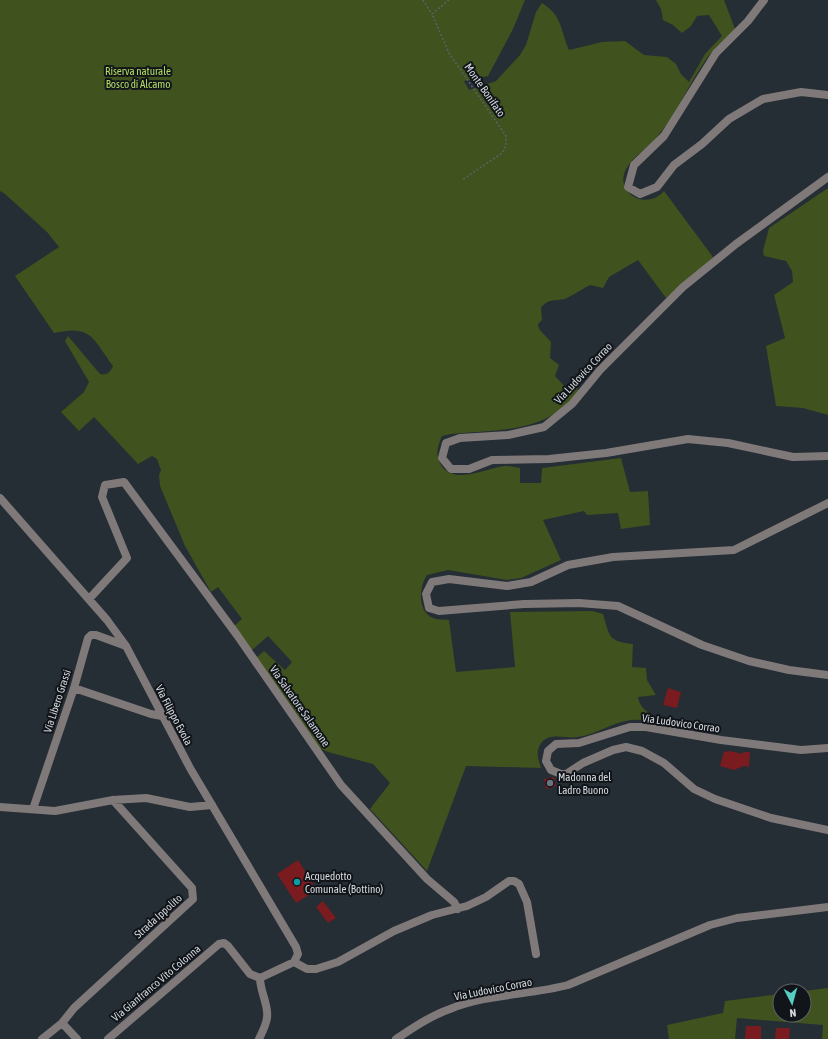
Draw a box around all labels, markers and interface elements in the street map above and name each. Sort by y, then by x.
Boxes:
street label: Monte Bonifato [462,61,508,119]
park label: Riserva naturale Bosco di Alcamo [105,65,171,90]
street label: Via Ludovico Corrao [552,340,614,406]
street label: Via Salvatore Salamone [268,663,332,749]
street label: Via Libero Grassi [41,668,73,734]
street label: Via Filippo Evola [153,683,195,747]
street label: Via Ludovico Corrao [641,712,721,734]
place label: Madonna del Ladro Buono [558,771,611,796]
marker: Madonna del Ladro Buono [545,778,555,788]
place label: Acquedotto Comunale (Bottino) [305,870,384,895]
marker: Acquedotto Comunale (Bottino) [292,877,302,887]
street label: Strada Ippolito [132,892,184,940]
street label: Via Gianfranco Vito Colonna [109,942,203,1024]
street label: Via Ludovico Corrao [453,976,533,1002]
north arrow [772,983,812,1023]
text: N [789,1007,797,1019]

